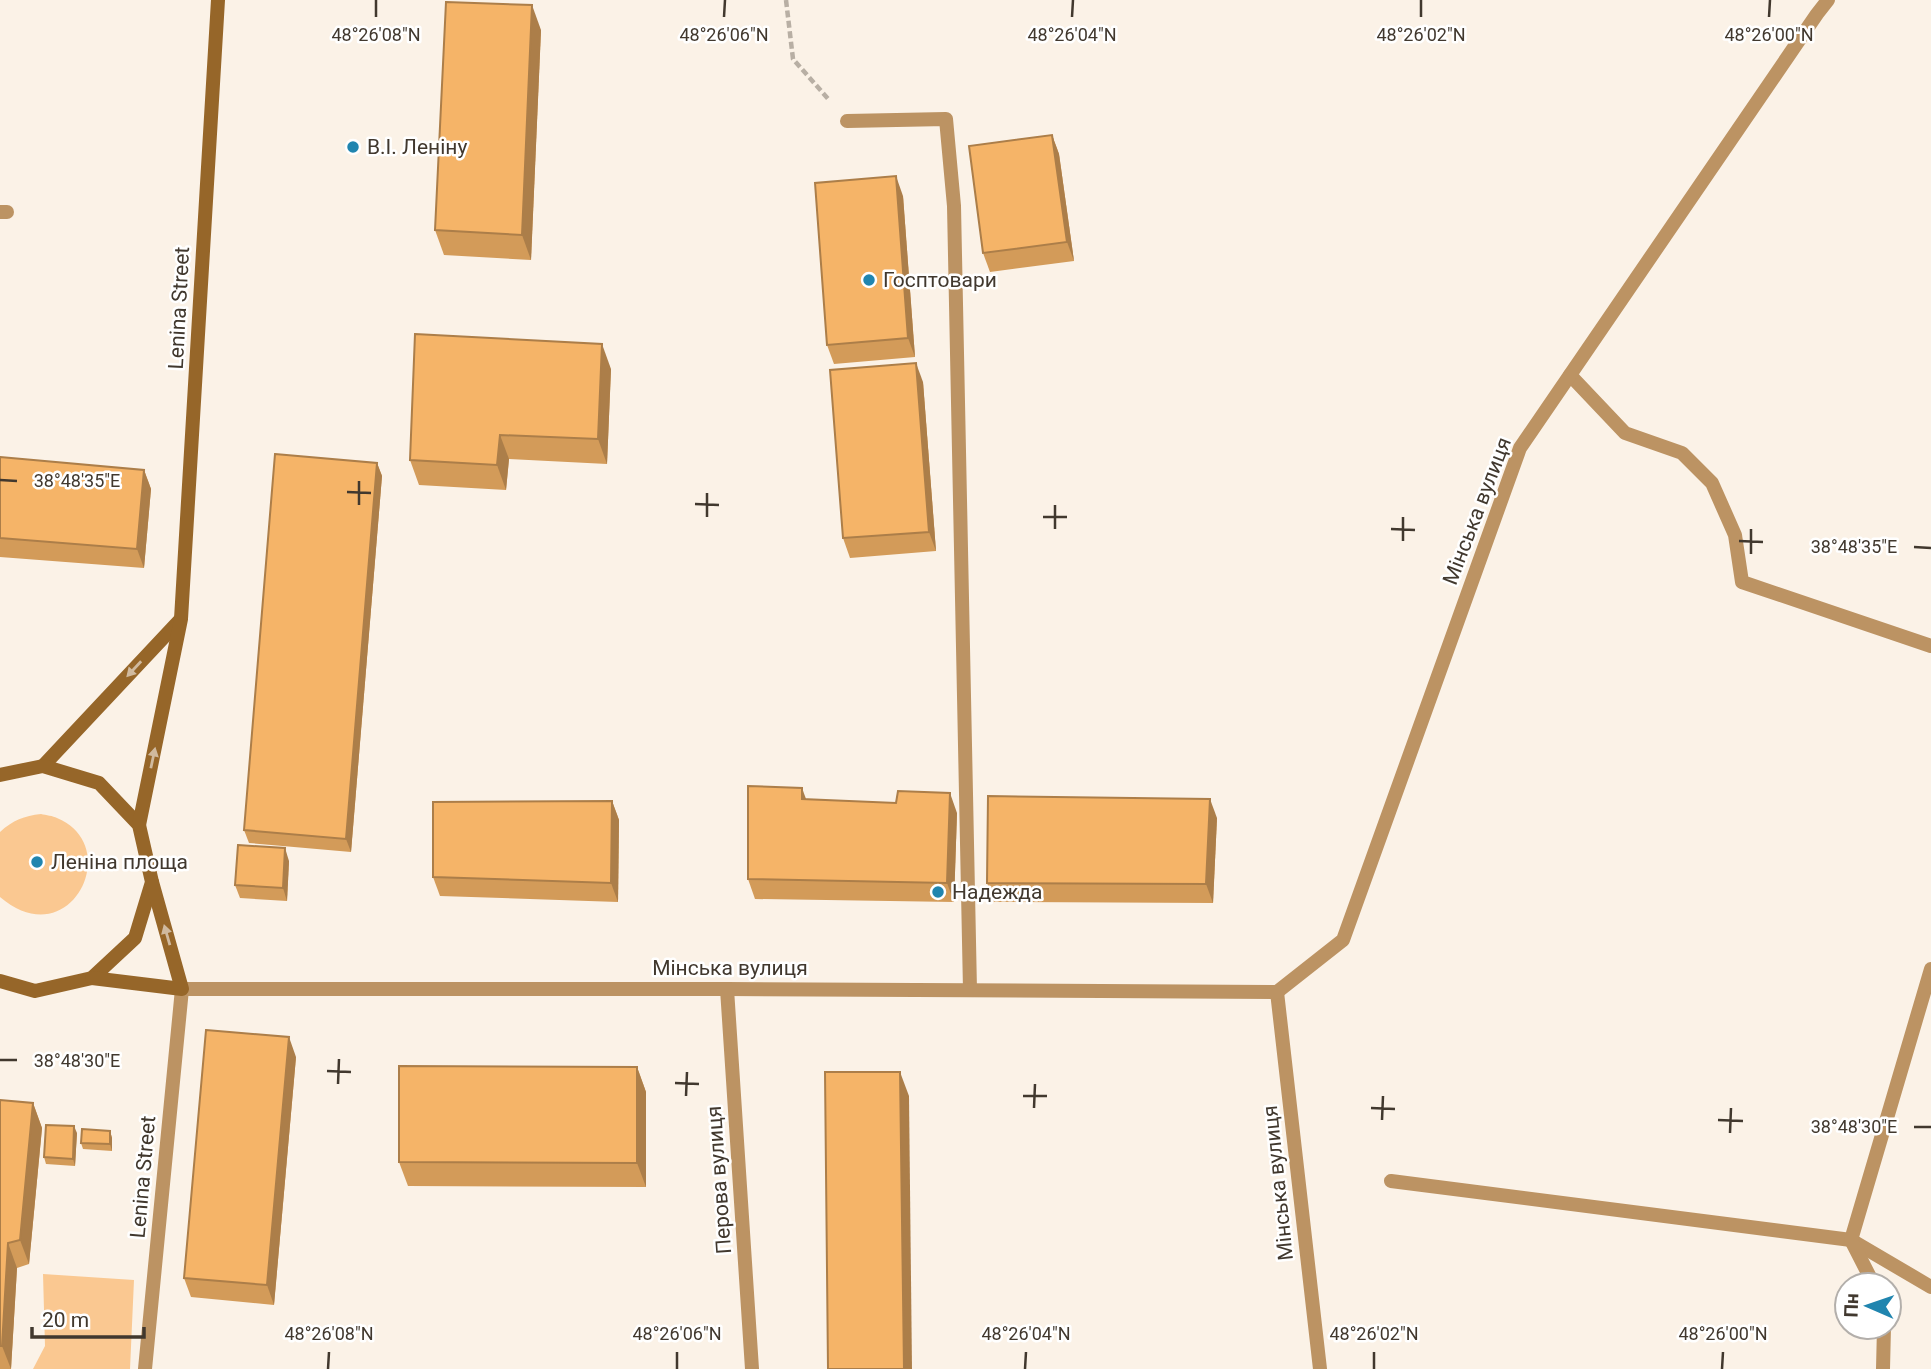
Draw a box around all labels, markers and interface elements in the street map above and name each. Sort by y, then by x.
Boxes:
text: 48°26'08"N [331,24,421,45]
text: 48°26'06"N [679,24,769,45]
text: 48°26'04"N [1027,24,1117,45]
text: 48°26'02"N [1376,24,1466,45]
text: 48°26'00"N [1724,24,1814,45]
place label: В.І. Леніну [367,135,467,159]
marker: В.І. Леніну [345,139,361,155]
street label: Lenina Street [164,246,194,370]
place label: Госптовари [883,268,997,292]
marker: Госптовари [861,272,877,288]
street label: Мінська вулиця [1438,434,1516,588]
text: 38°48'35"E [34,470,120,491]
text: 38°48'35"E [1811,536,1897,557]
one-way arrow [127,660,143,677]
one-way arrow [147,747,158,769]
place label: Леніна площа [51,850,188,874]
marker: Леніна площа [29,854,45,870]
place label: Надежда [952,880,1042,904]
marker: Надежда [930,884,946,900]
one-way arrow [161,924,172,946]
street label: Мінська вулиця [652,956,808,980]
text: 38°48'30"E [34,1050,120,1071]
street label: Мінська вулиця [1258,1104,1298,1262]
street label: Перова вулиця [702,1105,736,1255]
street label: Lenina Street [126,1115,160,1239]
text: 38°48'30"E [1811,1116,1897,1137]
north arrow [1833,1271,1903,1341]
text: Пн [1840,1293,1863,1318]
scale bar [32,1296,144,1340]
text: 20 m [42,1308,89,1332]
text: 48°26'08"N [284,1323,374,1344]
text: 48°26'06"N [632,1323,722,1344]
text: 48°26'04"N [981,1323,1071,1344]
text: 48°26'02"N [1329,1323,1419,1344]
text: 48°26'00"N [1678,1323,1768,1344]

